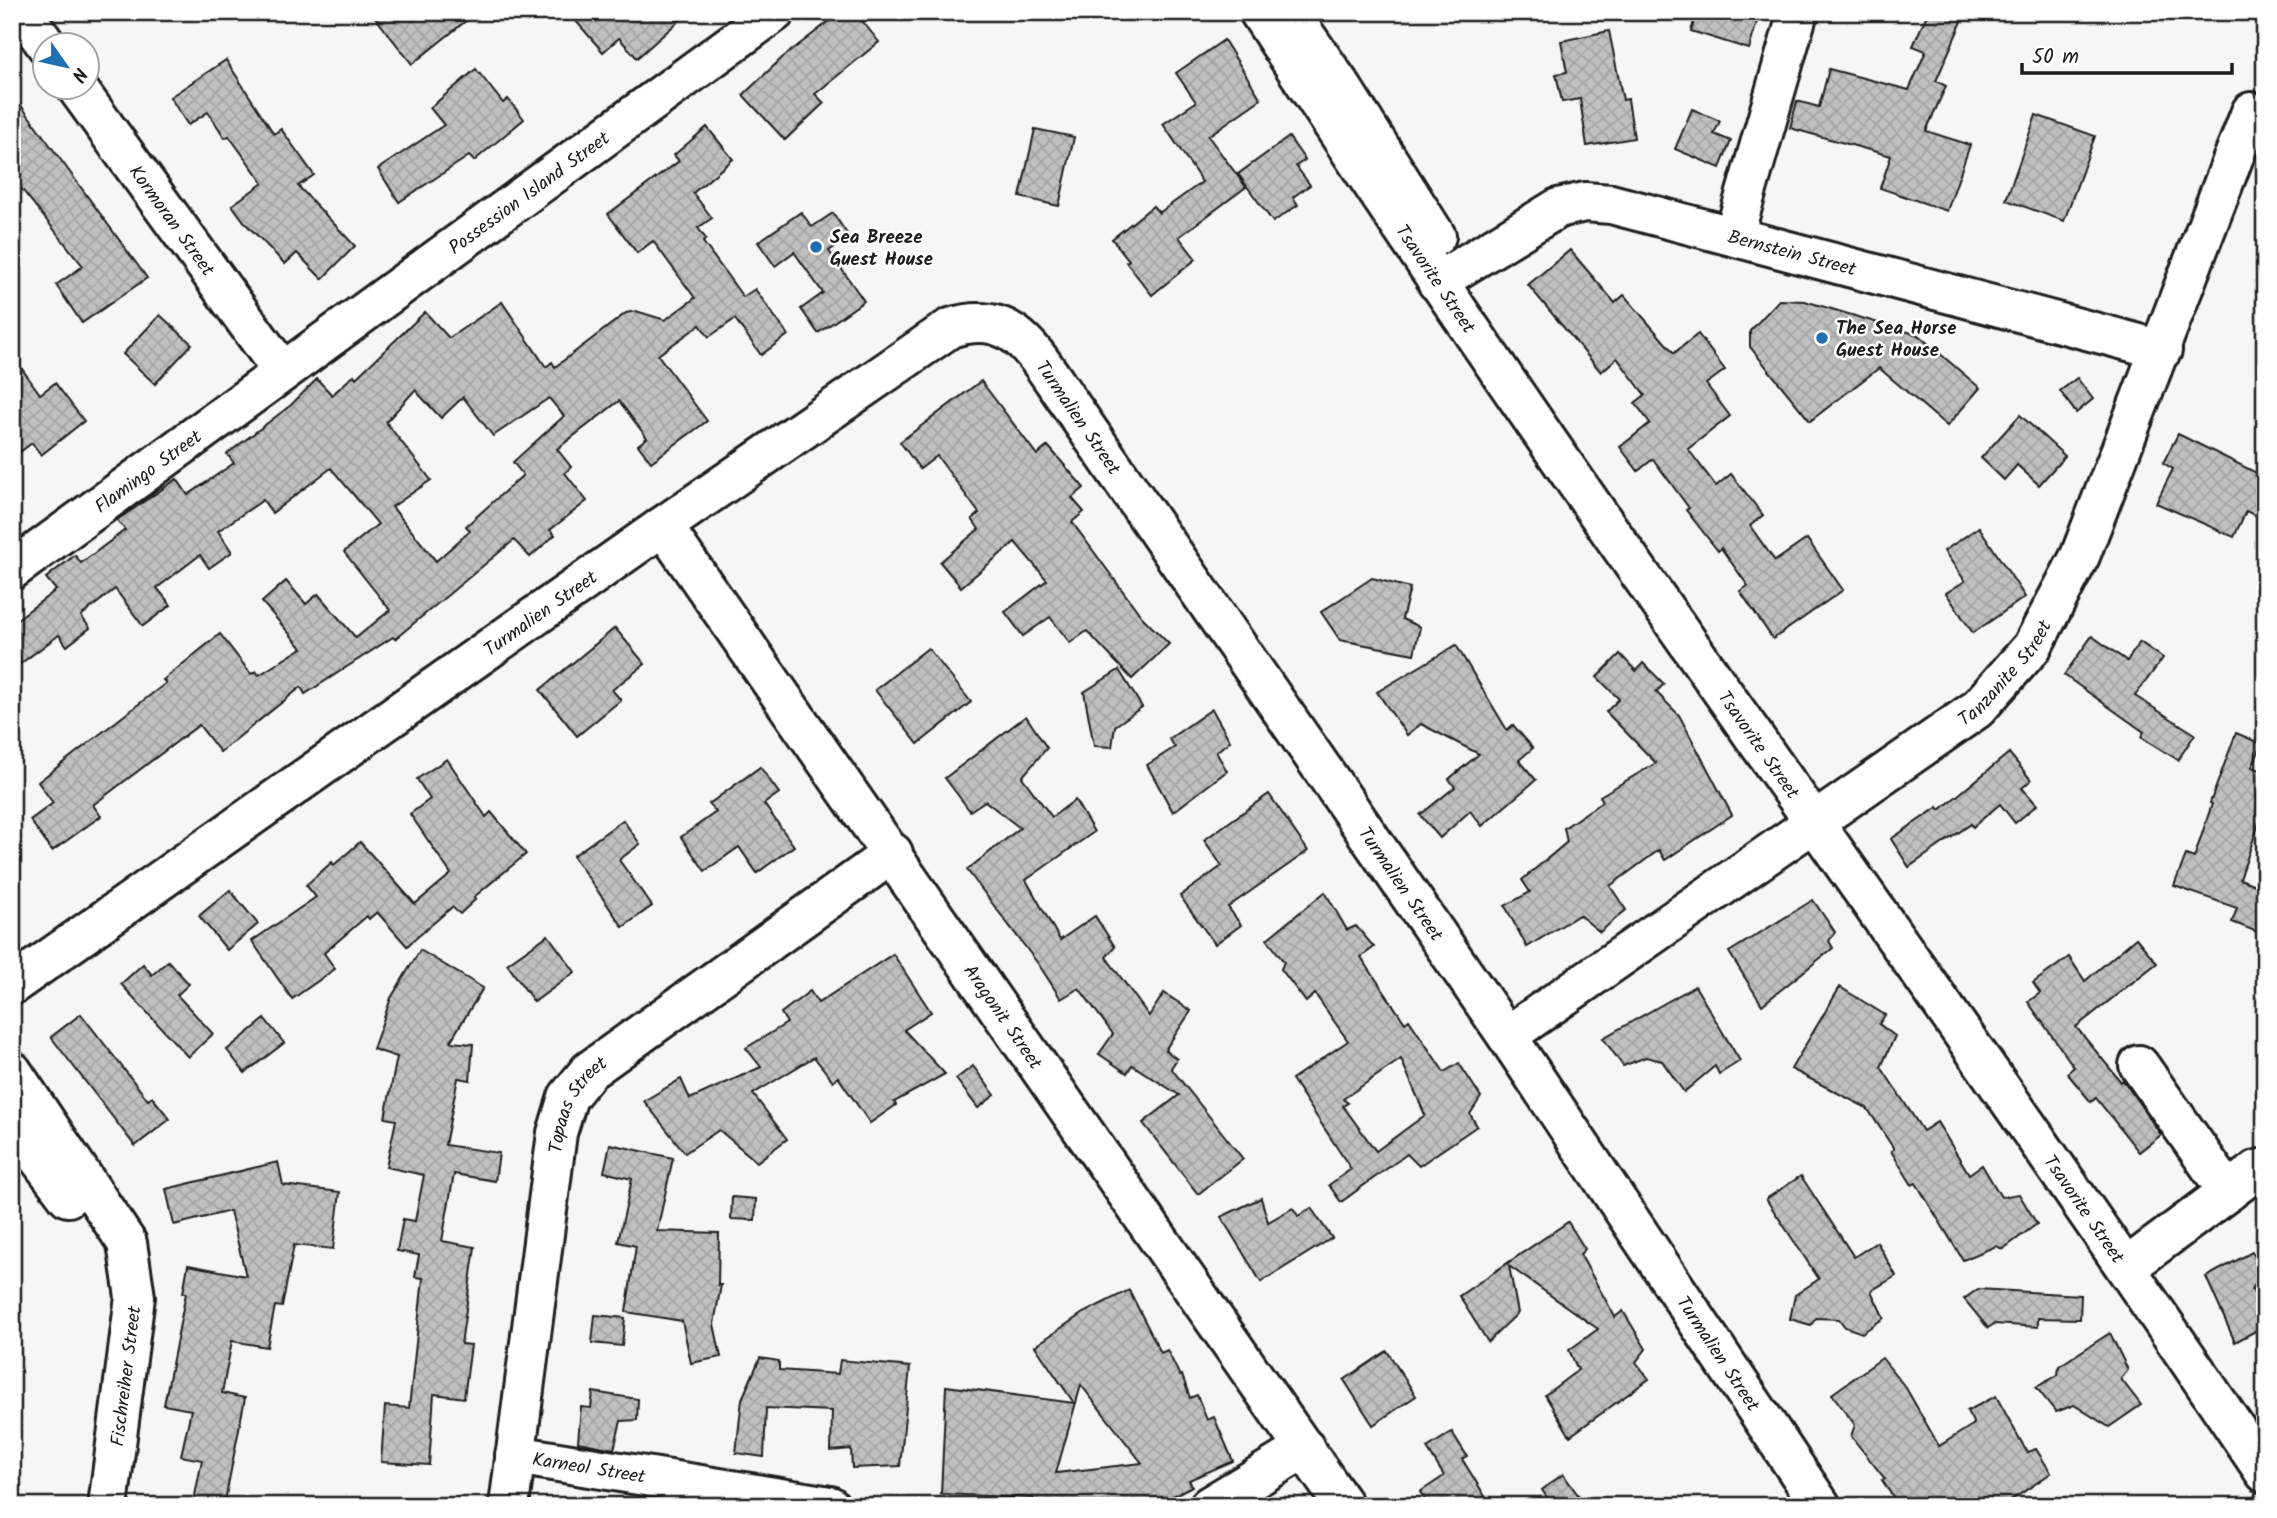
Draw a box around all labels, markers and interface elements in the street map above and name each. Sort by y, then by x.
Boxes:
north arrow [32,32,102,102]
scale bar [2022,32,2232,76]
text: 50 m [2032,41,2079,74]
text: N [63,61,94,88]
street label: Possession Island Street [443,124,617,263]
street label: Kormoran Street [120,159,222,284]
street label: Tsavorite Street [1387,219,1483,341]
place label: Sea Breeze Guest House [830,223,933,275]
street label: Bernstein Street [1724,223,1860,285]
marker: Sea Breeze Guest House [808,239,824,255]
place label: The Sea Horse Guest House [1836,314,1956,366]
marker: The Sea Horse Guest House [1814,330,1830,346]
street label: Turmalien Street [1027,355,1128,482]
street label: Flamingo Street [89,423,209,522]
street label: Turmalien Street [478,563,605,665]
street label: Tanzanite Street [1952,615,2061,735]
street label: Tsavorite Street [1709,685,1807,806]
street label: Turmalien Street [1350,821,1450,948]
street label: Aragonit Street [955,959,1050,1077]
street label: Topaas Street [542,1049,615,1155]
street label: Tsavorite Street [2035,1149,2132,1271]
street label: Turmalien Street [1668,1291,1767,1419]
street label: Fischreiher Street [103,1304,151,1448]
street label: Karneol Street [530,1445,648,1493]

